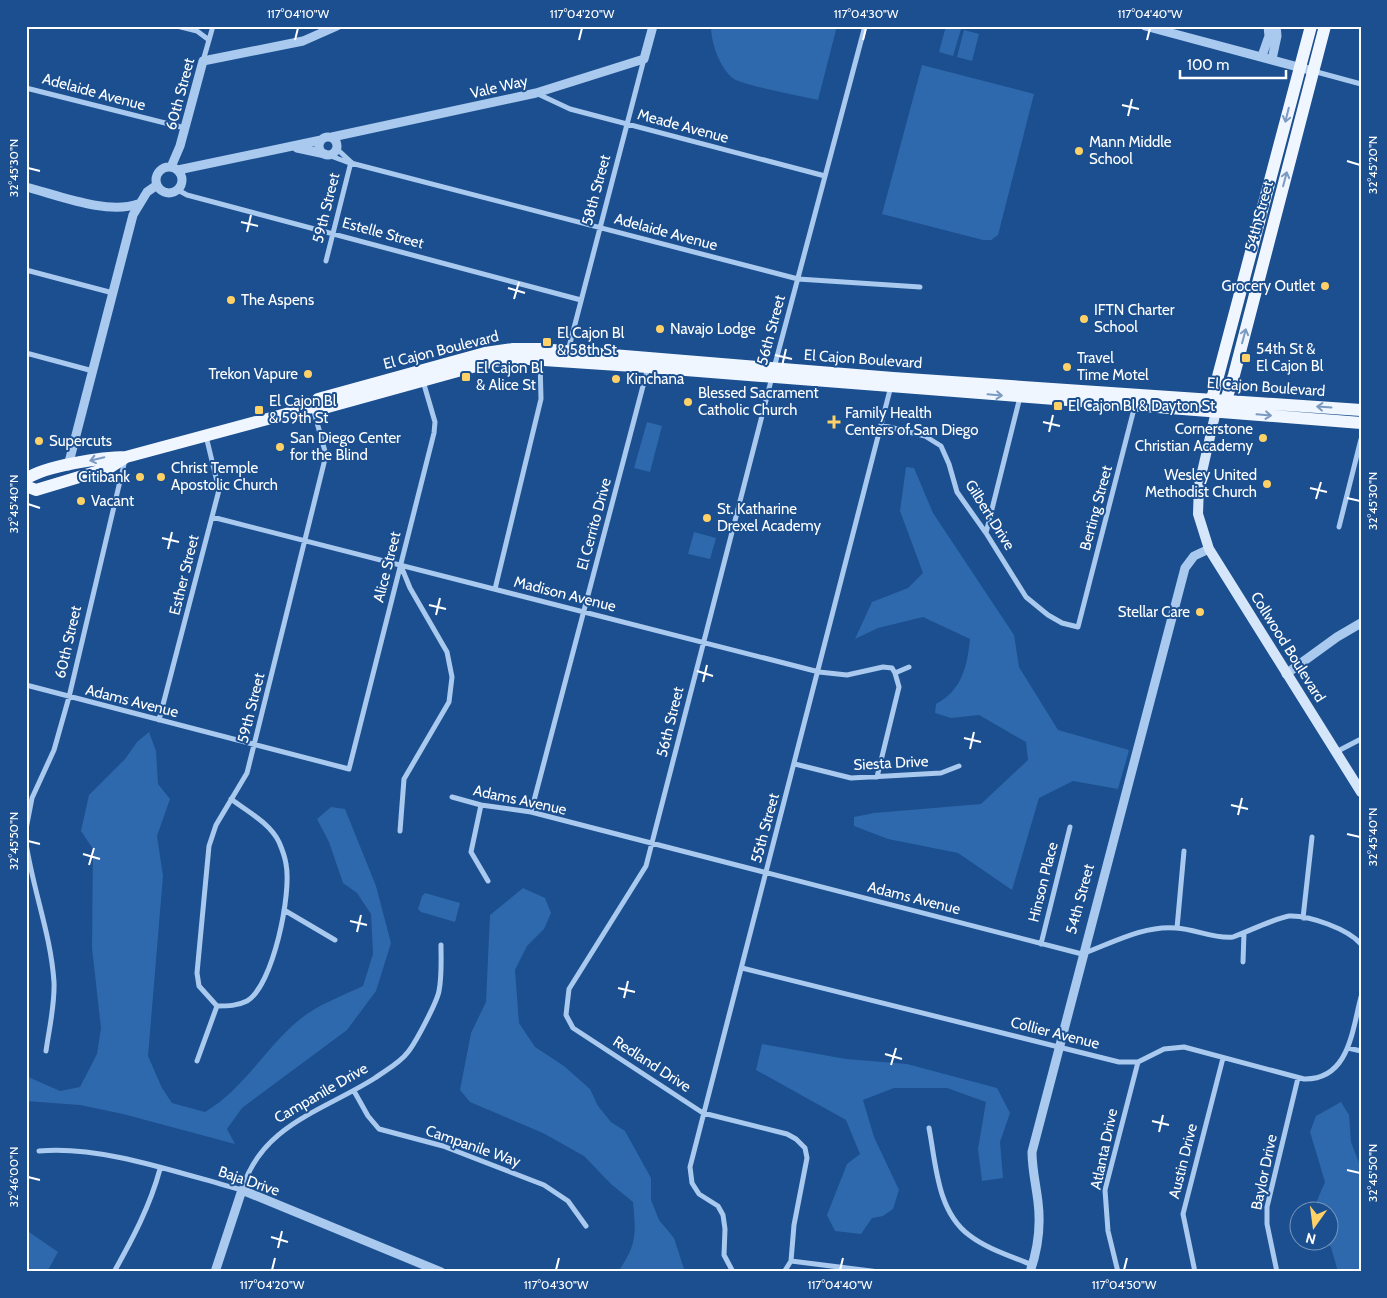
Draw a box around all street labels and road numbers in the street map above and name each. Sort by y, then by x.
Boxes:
street label: 60th Street [162,56,198,132]
street label: Adelaide Avenue [40,70,148,114]
street label: Vale Way [469,72,530,102]
street label: Meade Avenue [635,105,731,147]
street label: 58th Street [578,153,614,227]
street label: 59th Street [309,171,343,245]
street label: 54th Street [1241,179,1277,253]
street label: Adelaide Avenue [612,210,720,254]
street label: Estelle Street [340,213,426,253]
street label: 56th Street [753,293,789,367]
street label: El Cajon Boulevard [381,327,501,373]
street label: El Cajon Boulevard [803,346,923,372]
street label: El Cajon Boulevard [1206,374,1326,400]
street label: Berting Street [1076,463,1116,553]
street label: El Cerrito Drive [573,476,615,572]
street label: Gilbert Drive [961,477,1019,554]
street label: Alice Street [370,530,404,604]
street label: Esther Street [165,533,203,617]
street label: Madison Avenue [512,573,618,615]
street label: Collwood Boulevard [1247,588,1329,706]
street label: 60th Street [51,604,85,680]
street label: 59th Street [234,671,268,745]
street label: Adams Avenue [84,681,181,721]
street label: 56th Street [653,685,687,759]
street label: Siesta Drive [853,752,929,774]
street label: Adams Avenue [472,781,569,819]
street label: 55th Street [747,791,783,865]
street label: Hinson Place [1024,840,1062,924]
street label: 54th Street [1062,862,1098,936]
street label: Adams Avenue [866,878,963,918]
street label: Collier Avenue [1009,1013,1102,1053]
street label: Redland Drive [610,1032,695,1096]
street label: Campanile Drive [271,1059,371,1127]
street label: Atlanta Drive [1087,1107,1121,1191]
street label: Campanile Way [423,1121,523,1171]
street label: Austin Drive [1165,1121,1201,1200]
street label: Baylor Drive [1247,1132,1281,1211]
street label: Baja Drive [216,1162,282,1200]

